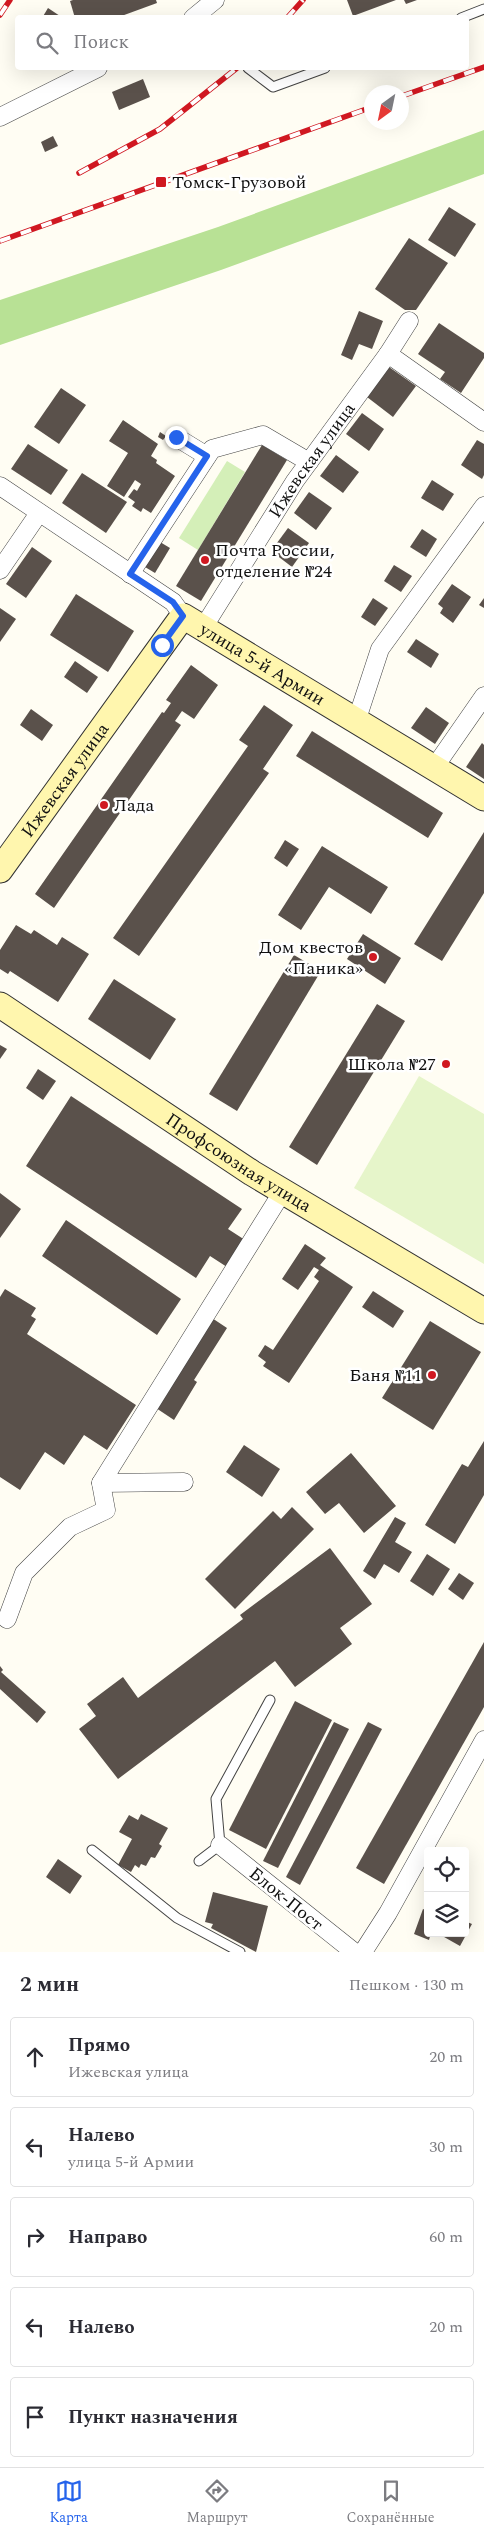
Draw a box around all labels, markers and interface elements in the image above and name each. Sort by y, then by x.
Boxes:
search box [15,15,469,70]
text: Поиск [73,28,129,57]
icon: search [33,29,61,57]
north arrow [364,85,409,130]
place label: Томск-Грузовой [172,169,306,196]
marker: Томск-Грузовой [154,175,168,189]
street label: Ижевская улица [262,397,362,523]
route end [165,426,188,449]
place label: Почта России, отделение №24 [215,537,334,585]
marker: Почта России, отделение №24 [199,554,211,566]
street label: улица 5-й Армии [194,615,330,712]
route start [151,634,174,657]
street label: Ижевская улица [14,717,116,843]
place label: Лада [114,792,154,819]
marker: Лада [98,799,110,811]
place label: Дом квестов «Паника» [259,934,363,982]
marker: Дом квестов «Паника» [367,951,379,963]
place label: Школа №27 [348,1051,436,1078]
marker: Школа №27 [440,1058,452,1070]
street label: Профсоюзная улица [160,1106,317,1219]
place label: Баня №11 [349,1362,422,1389]
marker: Баня №11 [426,1369,438,1381]
map controls [424,1847,469,1937]
button: locate [424,1847,469,1892]
street label: Блок-Пост [243,1861,329,1938]
button: layers [424,1892,469,1937]
text: 2 мин [20,1969,79,2001]
text: Пешком · 130 m [349,1973,464,1997]
text: Прямо [68,2031,130,2060]
icon: ahead [21,2043,49,2071]
text: 20 m [429,2045,463,2069]
text: Ижевская улица [68,2060,189,2084]
text: Налево [68,2121,135,2150]
icon: left [21,2133,49,2161]
text: 30 m [429,2135,463,2159]
text: улица 5-й Армии [68,2150,194,2174]
icon: right [21,2223,49,2251]
text: Направо [68,2223,147,2252]
text: 60 m [429,2225,463,2249]
icon: left [21,2313,49,2341]
text: Налево [68,2313,135,2342]
text: 20 m [429,2315,463,2339]
icon: arrive [21,2403,49,2431]
text: Пункт назначения [68,2403,238,2432]
tab: Карта [49,2477,88,2528]
tab: Маршрут [187,2477,248,2528]
tab: Сохранённые [346,2477,435,2528]

